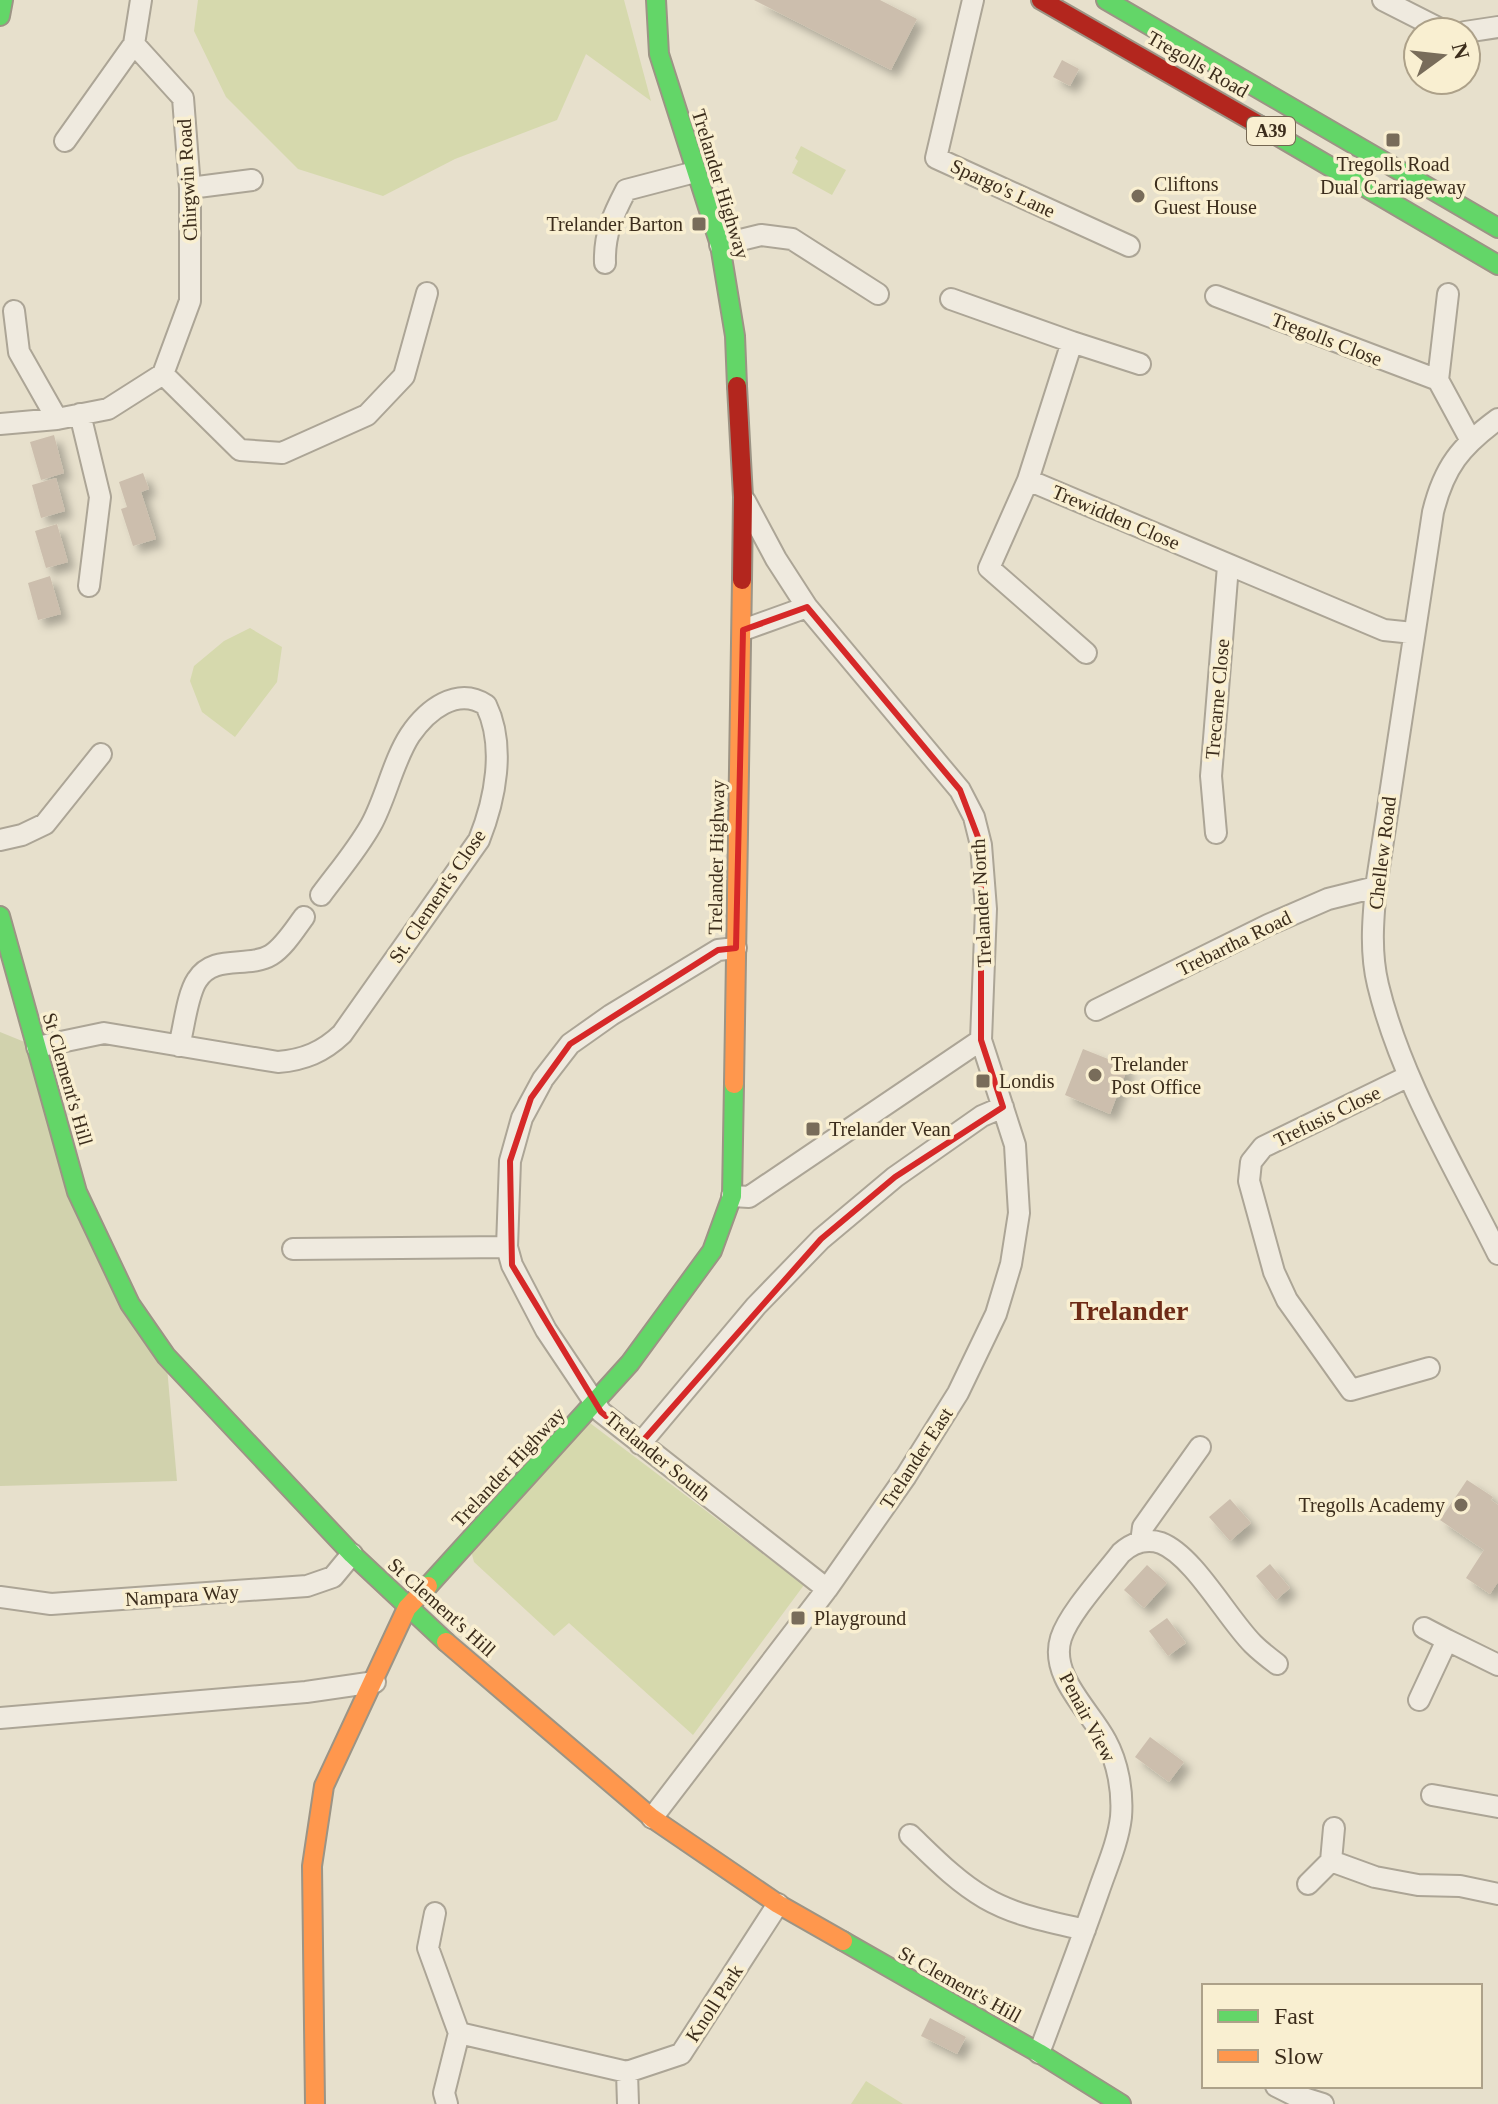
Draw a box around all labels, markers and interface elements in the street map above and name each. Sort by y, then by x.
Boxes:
north arrow [1402,16,1482,96]
street label: Tregolls Road [1143,26,1253,103]
text: N [1447,40,1475,62]
street label: Trelander Highway [687,107,754,262]
road number: A39 [1247,117,1295,145]
street label: Chirgwin Road [173,118,202,242]
marker: Tregolls Road Dual Carriageway [1384,131,1402,149]
place label: Tregolls Road Dual Carriageway [1320,153,1466,199]
street label: Spargo's Lane [947,154,1059,223]
place label: Cliftons Guest House [1154,173,1257,218]
marker: Cliftons Guest House [1129,187,1147,205]
place label: Trelander Barton [547,213,683,235]
marker: Trelander Barton [690,215,708,233]
street label: Tregolls Close [1268,308,1385,371]
street label: Trewidden Close [1049,480,1183,554]
street label: Trecarne Close [1201,638,1233,760]
street label: Trelander Highway [704,779,729,935]
street label: Chellew Road [1364,795,1400,911]
street label: St. Clement's Close [384,825,490,967]
street label: Trelander North [967,838,995,968]
street label: Trebartha Road [1173,906,1295,980]
street label: St Clement's Hill [39,1010,98,1148]
place label: Trelander Post Office [1111,1053,1201,1098]
marker: Trelander Post Office [1086,1066,1104,1084]
place label: Londis [999,1070,1055,1092]
marker: Londis [974,1072,992,1090]
street label: Trefusis Close [1270,1081,1384,1151]
place label: Trelander Vean [829,1118,951,1140]
marker: Trelander Vean [804,1120,822,1138]
district label: Trelander [1070,1295,1188,1326]
street label: Trelander Highway [447,1403,570,1532]
street label: Trelander East [875,1403,957,1513]
street label: Trelander South [601,1407,715,1505]
place label: Tregolls Academy [1299,1494,1445,1517]
marker: Tregolls Academy [1452,1496,1470,1514]
street label: St Clement's Hill [384,1553,501,1661]
street label: Nampara Way [124,1580,240,1611]
place label: Playground [814,1607,906,1630]
marker: Playground [789,1609,807,1627]
street label: Penair View [1055,1669,1121,1766]
street label: St Clement's Hill [895,1941,1026,2027]
street label: Knoll Park [681,1960,747,2046]
legend [1202,1984,1482,2088]
text: Fast [1274,2003,1314,2029]
text: Slow [1274,2043,1324,2069]

